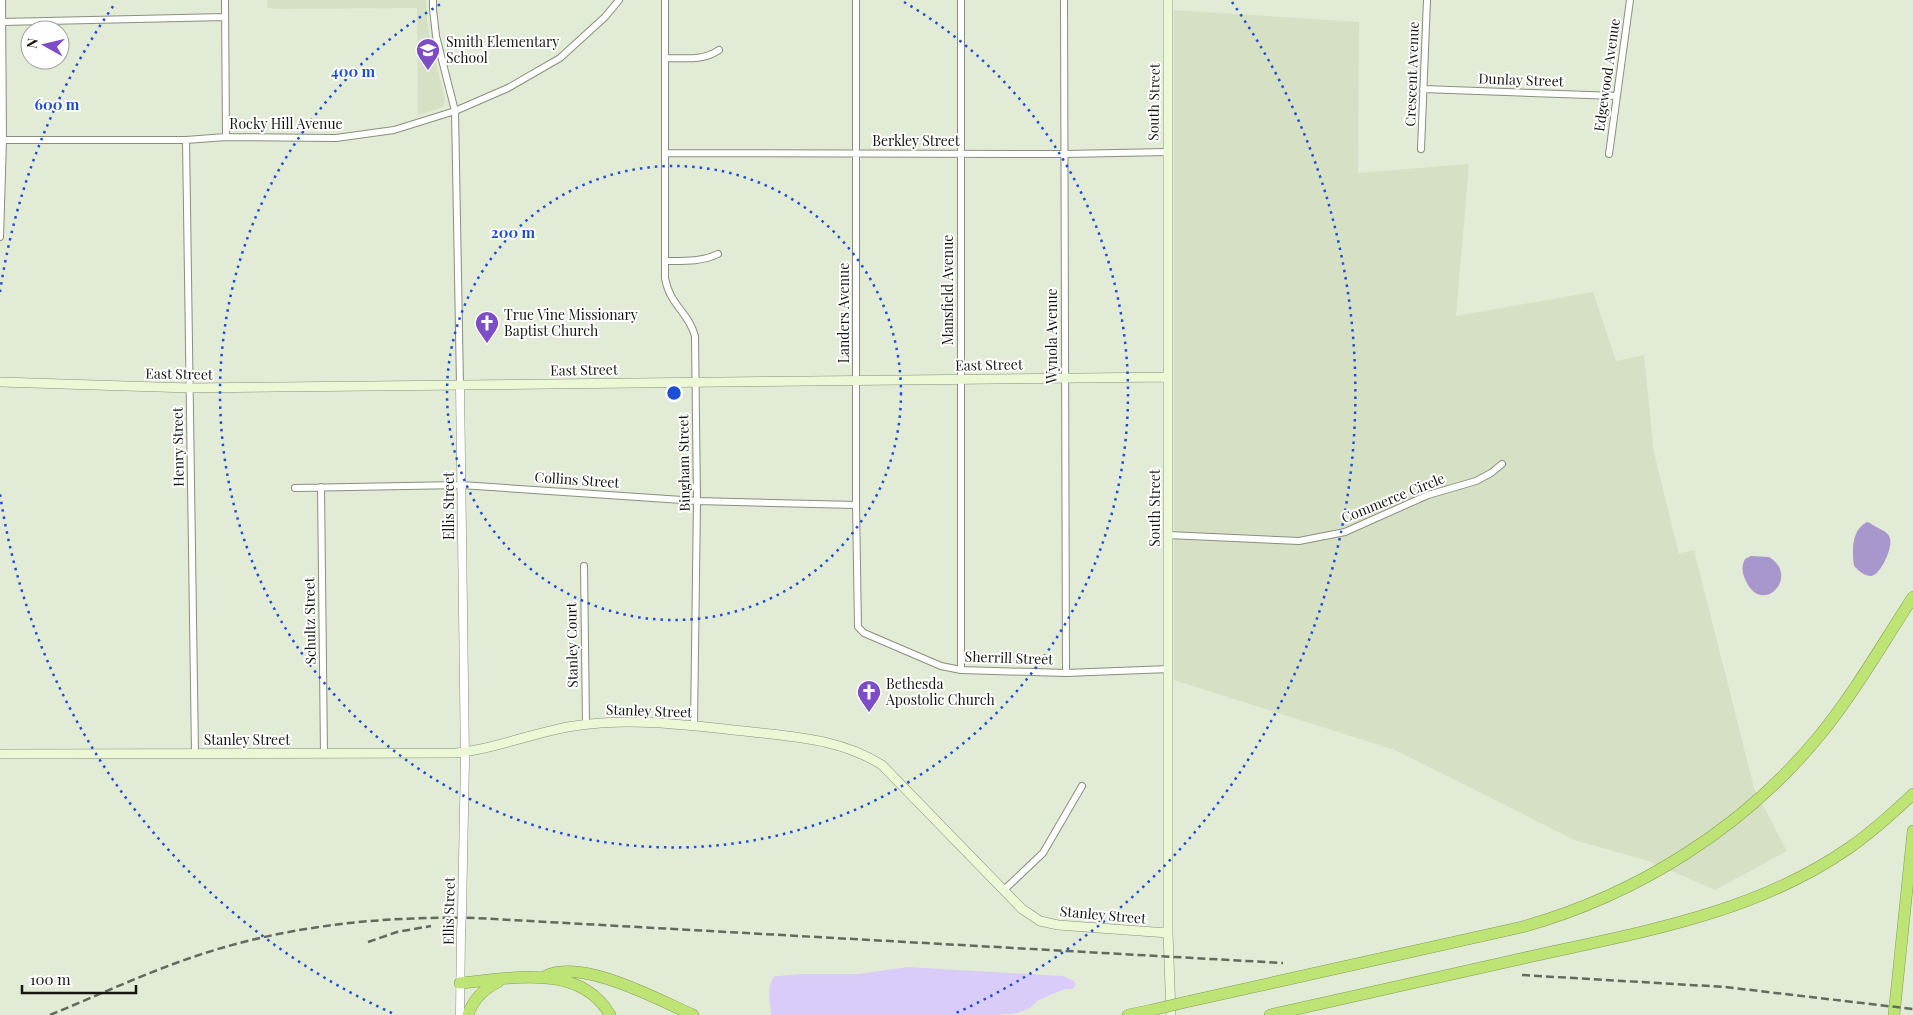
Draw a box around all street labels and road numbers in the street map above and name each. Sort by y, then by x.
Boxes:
street label: Edgewood Avenue [1589,17,1624,133]
street label: Crescent Avenue [1400,21,1423,127]
street label: South Street [1143,62,1164,141]
street label: Dunlay Street [1478,69,1565,91]
street label: Rocky Hill Avenue [229,114,343,133]
street label: Berkley Street [872,131,961,150]
street label: Mansfield Avenue [938,235,957,345]
street label: Landers Avenue [834,263,853,363]
street label: Wynola Avenue [1042,288,1061,385]
street label: East Street [955,354,1024,375]
street label: East Street [550,359,619,380]
street label: East Street [145,363,214,384]
street label: Henry Street [167,406,188,487]
street label: Bingham Street [673,413,694,512]
street label: Collins Street [534,467,621,492]
street label: South Street [1145,468,1164,547]
street label: Commerce Circle [1338,468,1447,527]
street label: Ellis Street [439,471,458,540]
street label: Schultz Street [299,576,320,665]
street label: Stanley Court [561,601,582,688]
street label: Sherrill Street [964,646,1055,669]
street label: Stanley Street [606,699,694,722]
street label: Stanley Street [204,730,291,749]
street label: Ellis Street [438,876,459,945]
street label: Stanley Street [1059,901,1148,928]

